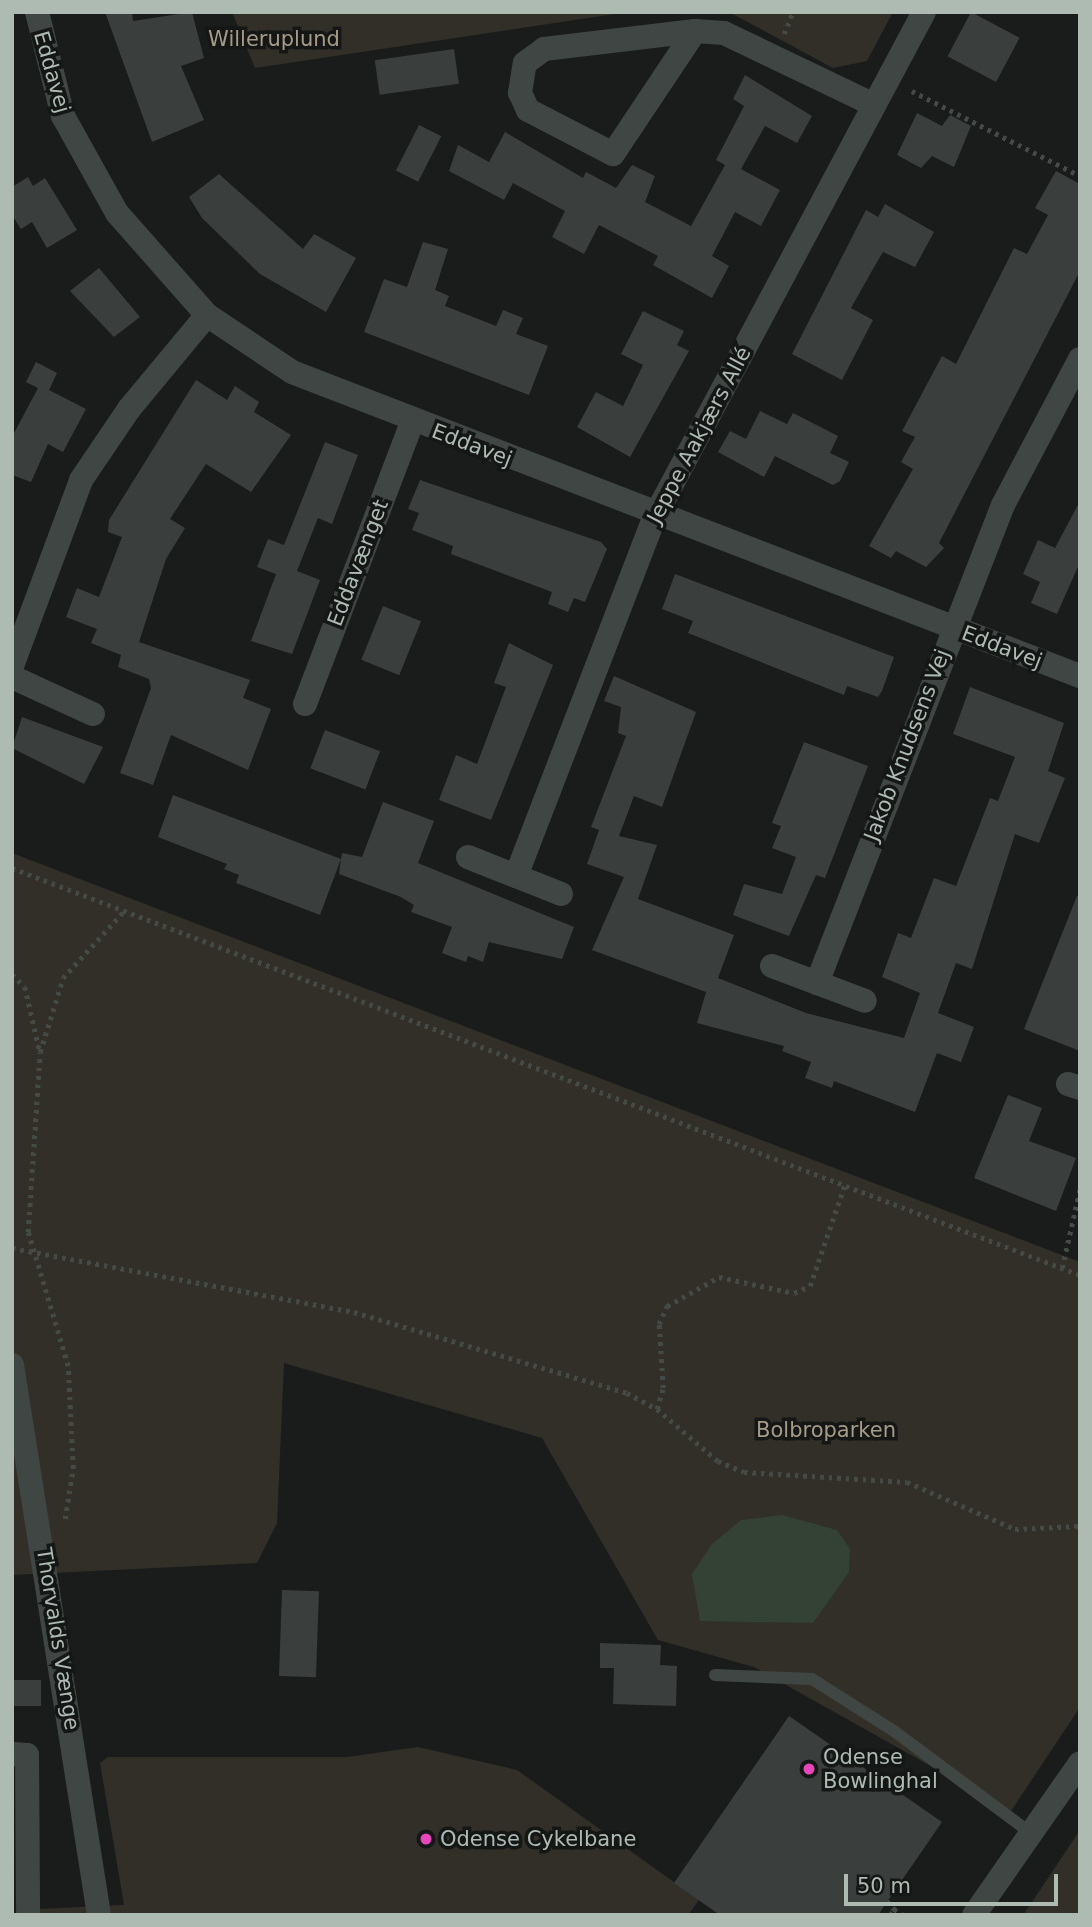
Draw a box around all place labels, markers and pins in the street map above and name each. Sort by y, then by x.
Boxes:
place label: Odense Bowlinghal [823,1744,938,1794]
marker: Odense Bowlinghal [801,1761,817,1777]
place label: Odense Cykelbane [440,1826,636,1852]
marker: Odense Cykelbane [418,1831,434,1847]

